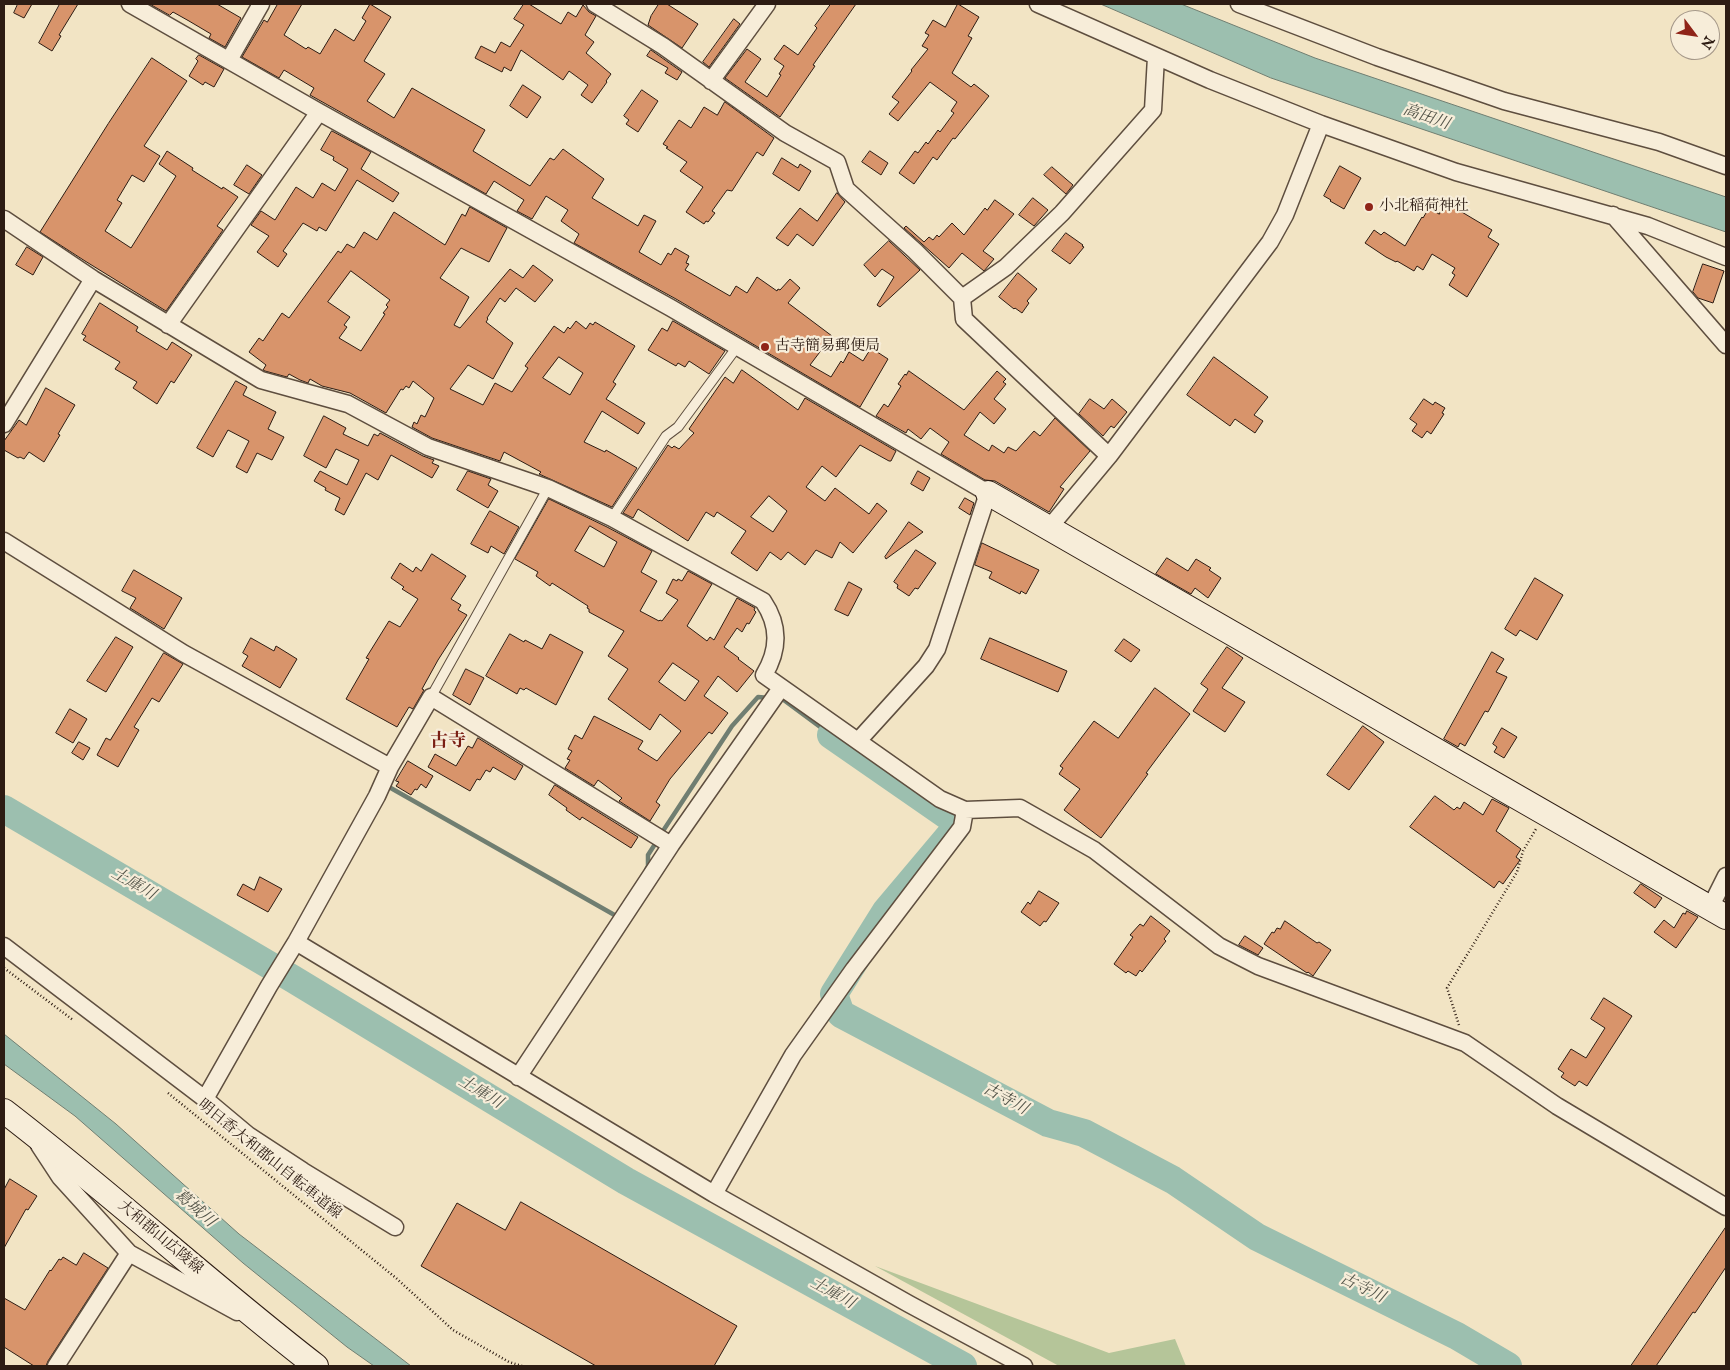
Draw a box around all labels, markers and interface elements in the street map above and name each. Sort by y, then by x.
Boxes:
north arrow [1670,10,1720,60]
text: N [1696,32,1718,52]
water label: 高田川 [1400,101,1452,135]
place label: 小北稲荷神社 [1379,198,1469,216]
marker: 小北稲荷神社 [1363,201,1375,213]
place label: 古寺簡易郵便局 [775,338,880,356]
marker: 古寺簡易郵便局 [759,341,771,353]
district label: 古寺 [430,731,466,753]
water label: 土庫川 [107,865,159,905]
water label: 土庫川 [454,1072,506,1114]
water label: 古寺川 [979,1080,1031,1120]
street label: 明日香大和郡山自転車道線 [193,1096,345,1224]
water label: 葛城川 [170,1186,218,1232]
street label: 大和郡山広陵線 [114,1197,206,1279]
water label: 古寺川 [1336,1270,1388,1308]
water label: 土庫川 [806,1274,858,1314]

